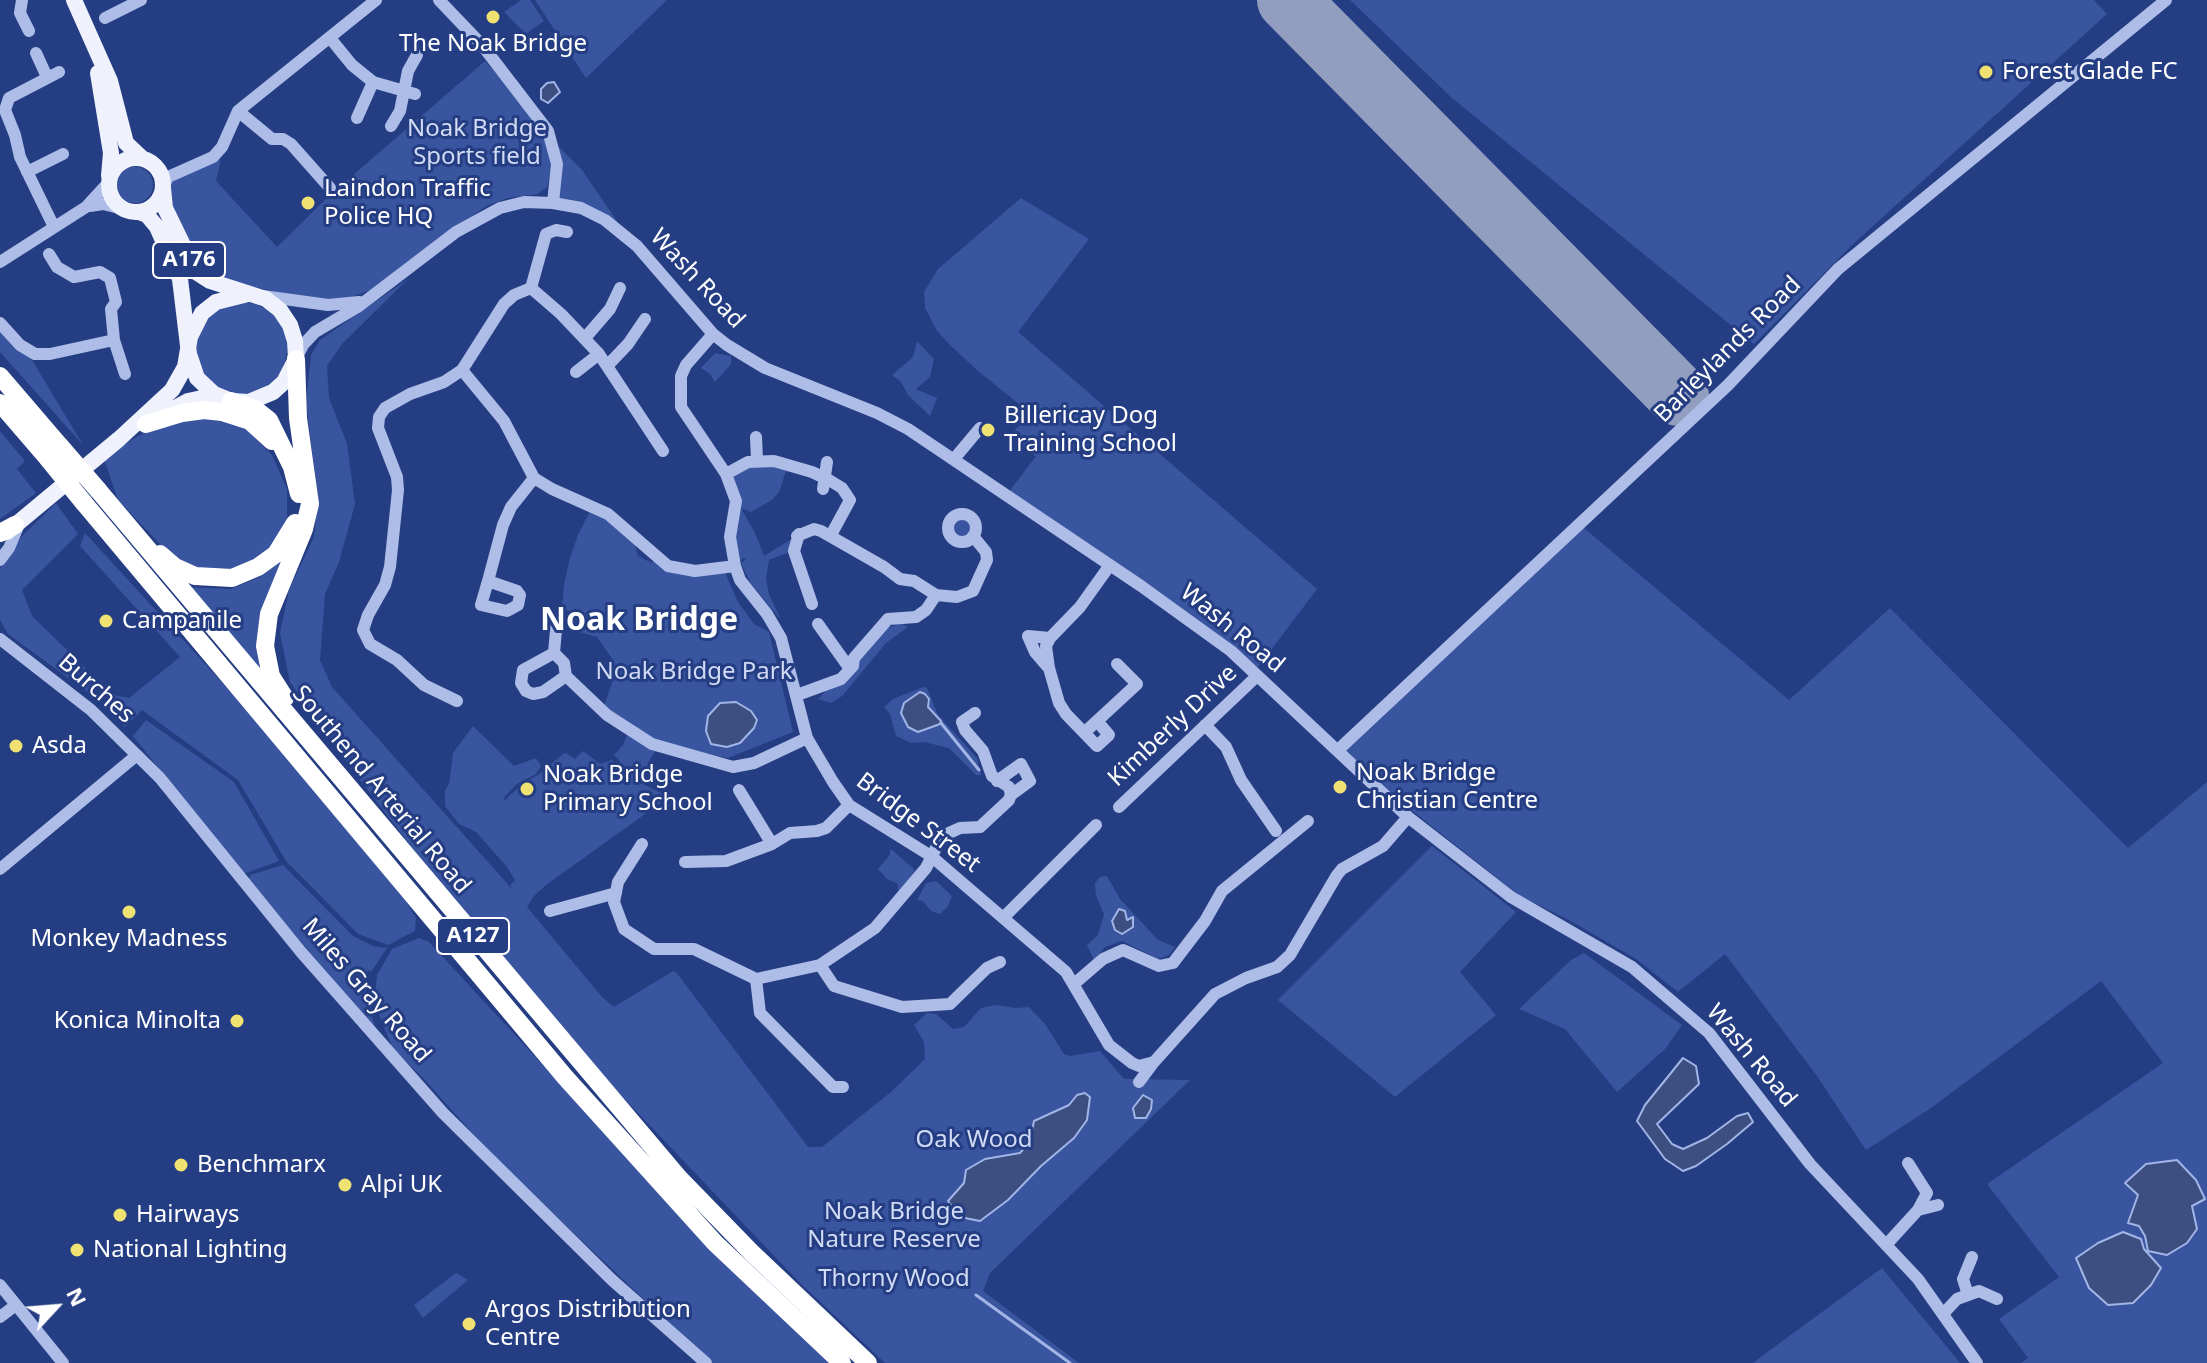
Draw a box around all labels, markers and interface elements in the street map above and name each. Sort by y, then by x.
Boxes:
marker: The Noak Bridge [484,8,502,26]
place label: The Noak Bridge [399,30,587,58]
place label: Forest Glade FC [2002,58,2178,86]
marker: Forest Glade FC [1977,63,1995,81]
park label: Noak Bridge Sports field [407,115,547,171]
place label: Laindon Traffic Police HQ [324,175,491,231]
marker: Laindon Traffic Police HQ [299,194,317,212]
street label: Wash Road [644,223,750,335]
road number: A176 [153,242,225,278]
street label: Barleylands Road [1649,271,1807,429]
place label: Billericay Dog Training School [1004,402,1177,458]
marker: Billericay Dog Training School [979,421,997,439]
street label: Wash Road [1174,578,1290,680]
district label: Noak Bridge [540,602,738,640]
place label: Campanile [122,607,242,635]
marker: Campanile [97,612,115,630]
street label: Burches [52,648,140,730]
park label: Noak Bridge Park [596,658,792,686]
street label: Kimberly Drive [1103,659,1243,793]
street label: Southend Arterial Road [286,680,476,900]
place label: Asda [32,732,87,760]
marker: Asda [7,737,25,755]
place label: Noak Bridge Christian Centre [1356,759,1538,815]
place label: Noak Bridge Primary School [543,761,713,817]
street label: Bridge Street [850,767,986,879]
marker: Noak Bridge Christian Centre [1331,778,1349,796]
marker: Noak Bridge Primary School [518,780,536,798]
marker: Monkey Madness [120,903,138,921]
street label: Miles Gray Road [295,913,437,1069]
road number: A127 [437,918,509,954]
place label: Monkey Madness [31,925,227,953]
street label: Wash Road [1700,999,1802,1113]
place label: Konica Minolta [54,1007,221,1035]
marker: Konica Minolta [228,1012,246,1030]
park label: Oak Wood [916,1126,1032,1154]
place label: Benchmarx [197,1151,326,1179]
marker: Benchmarx [172,1156,190,1174]
place label: Alpi UK [361,1171,442,1199]
marker: Alpi UK [336,1176,354,1194]
park label: Noak Bridge Nature Reserve [807,1198,981,1254]
place label: Hairways [136,1201,239,1229]
marker: Hairways [111,1206,129,1224]
place label: National Lighting [93,1236,288,1264]
marker: National Lighting [68,1241,86,1259]
park label: Thorny Wood [818,1265,970,1293]
north arrow [16,1267,96,1347]
text: N [60,1282,95,1311]
place label: Argos Distribution Centre [485,1296,691,1352]
marker: Argos Distribution Centre [460,1315,478,1333]

